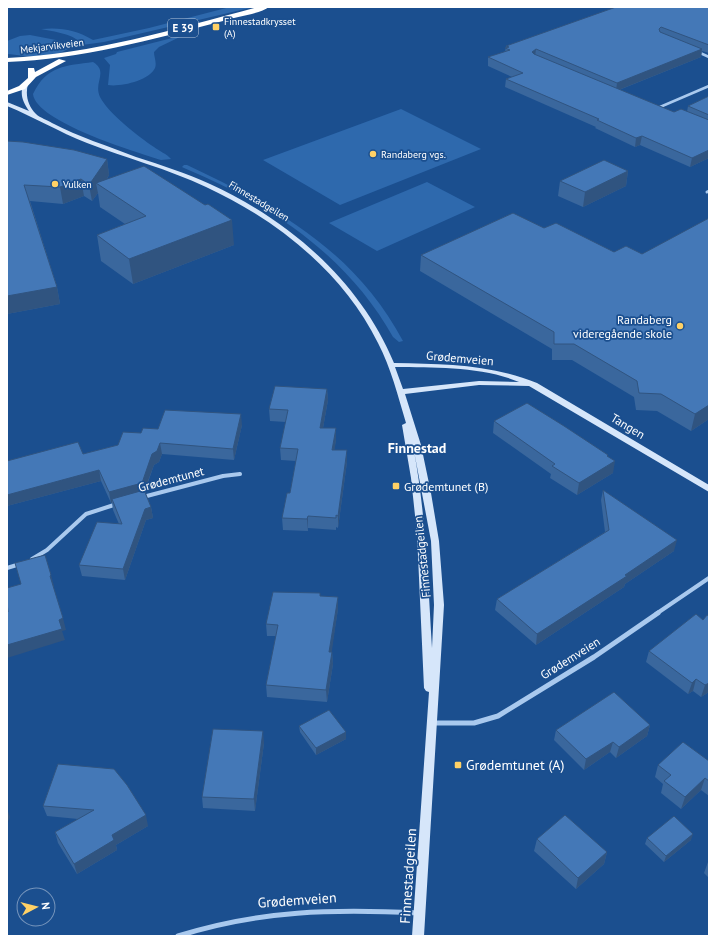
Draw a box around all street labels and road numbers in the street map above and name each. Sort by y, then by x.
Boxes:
road number: E 39 [168,19,198,37]
street label: Mekjarvikveien [19,36,85,56]
street label: Finnestadgeilen [226,178,292,224]
street label: Grødemveien [426,348,494,368]
street label: Tangen [608,410,648,442]
street label: Grødemtunet [136,463,206,495]
street label: Finnestadgeilen [410,515,434,599]
street label: Grødemveien [537,634,603,682]
street label: Finnestadgeilen [396,828,420,924]
street label: Grødemveien [257,888,337,912]

